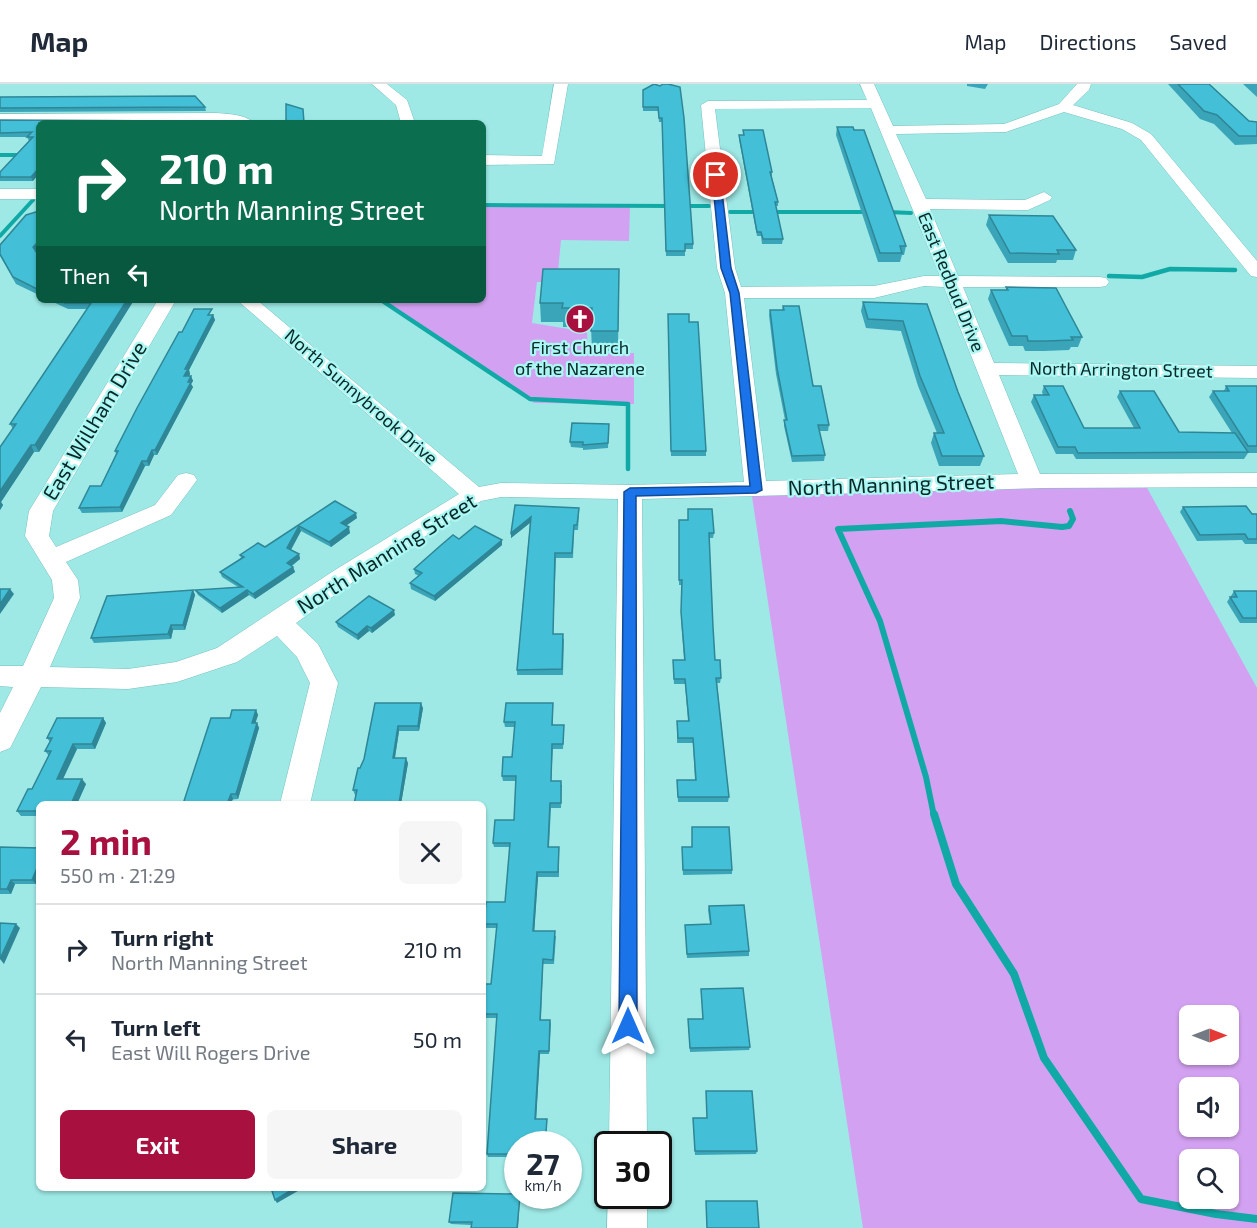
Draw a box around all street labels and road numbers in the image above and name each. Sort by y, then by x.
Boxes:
street label: East Redbud Drive [914,209,990,355]
street label: North Sunnybrook Drive [281,324,443,469]
street label: East Willham Drive [36,336,151,504]
street label: North Arrington Street [1029,356,1213,382]
street label: North Manning Street [787,467,995,500]
street label: North Manning Street [292,487,480,618]

